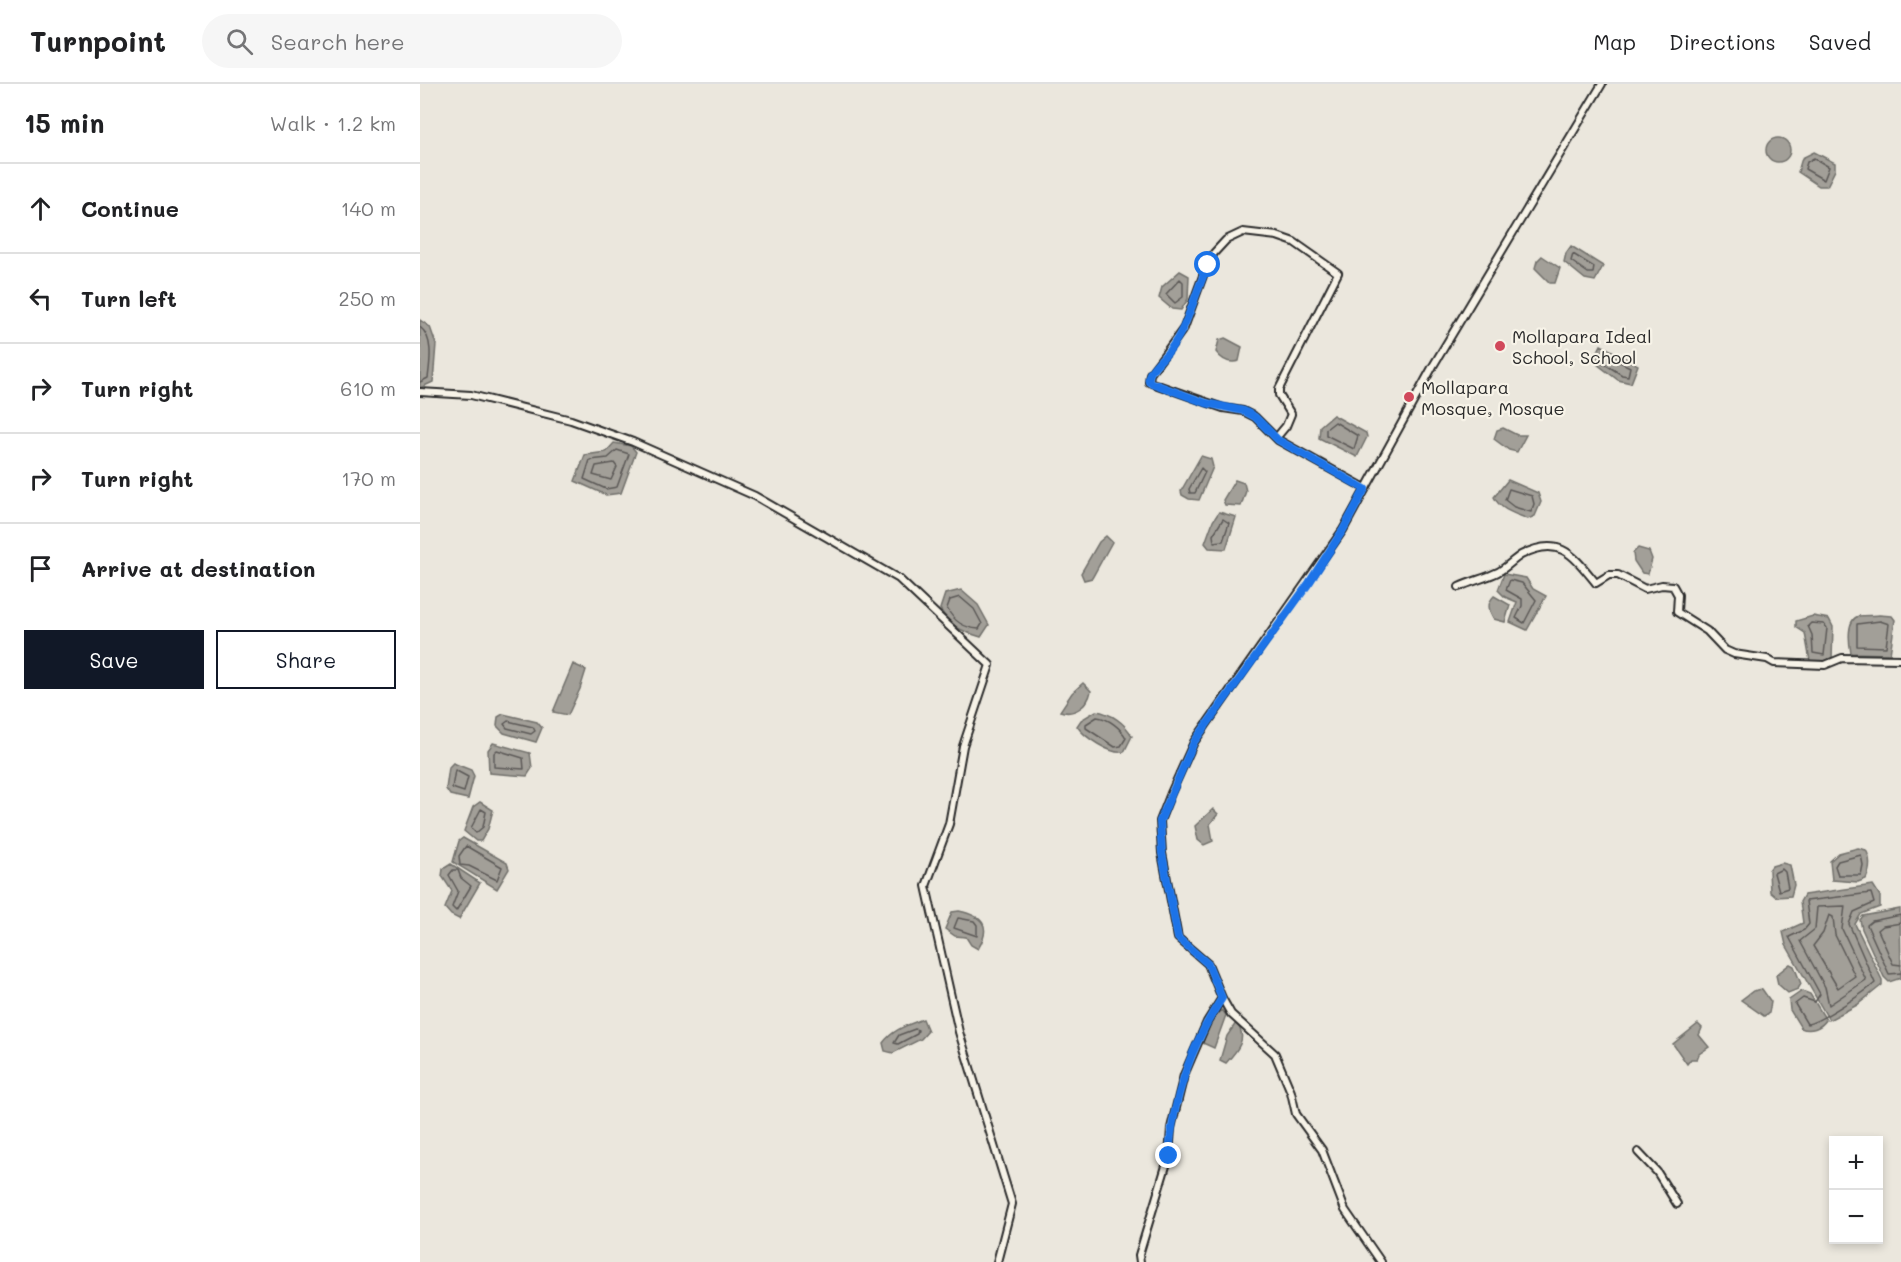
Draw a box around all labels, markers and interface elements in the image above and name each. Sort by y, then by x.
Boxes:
search box [202,14,622,68]
text: Turnpoint [30,23,166,59]
icon: search [223,25,256,58]
text: Search here [271,27,405,56]
text: Map [1593,28,1636,55]
text: Directions [1669,28,1776,55]
text: Saved [1809,28,1871,55]
text: 15 min [24,106,104,140]
text: Walk · 1.2 km [270,110,396,136]
icon: ahead [24,192,57,225]
text: Continue [81,194,179,223]
text: 140 m [341,195,396,221]
route start [1194,251,1220,277]
icon: left [24,282,57,315]
text: Turn left [81,284,177,313]
text: 250 m [339,285,396,311]
place label: Mollapara Ideal School, School [1512,324,1652,369]
marker: Mollapara Ideal School, School [1493,339,1507,353]
icon: right [24,372,57,405]
text: Turn right [81,374,193,403]
text: 610 m [340,375,396,401]
place label: Mollapara Mosque, Mosque [1421,375,1565,420]
marker: Mollapara Mosque, Mosque [1402,390,1416,404]
icon: right [24,462,57,495]
text: Turn right [81,464,193,493]
text: 170 m [341,465,396,491]
icon: arrive [24,552,57,585]
text: Arrive at destination [81,554,316,583]
button: Save [24,630,204,689]
button: Share [216,630,396,689]
map controls [1829,1136,1883,1244]
button: + [1829,1136,1883,1190]
route end [1155,1142,1181,1168]
button: − [1829,1190,1883,1244]

